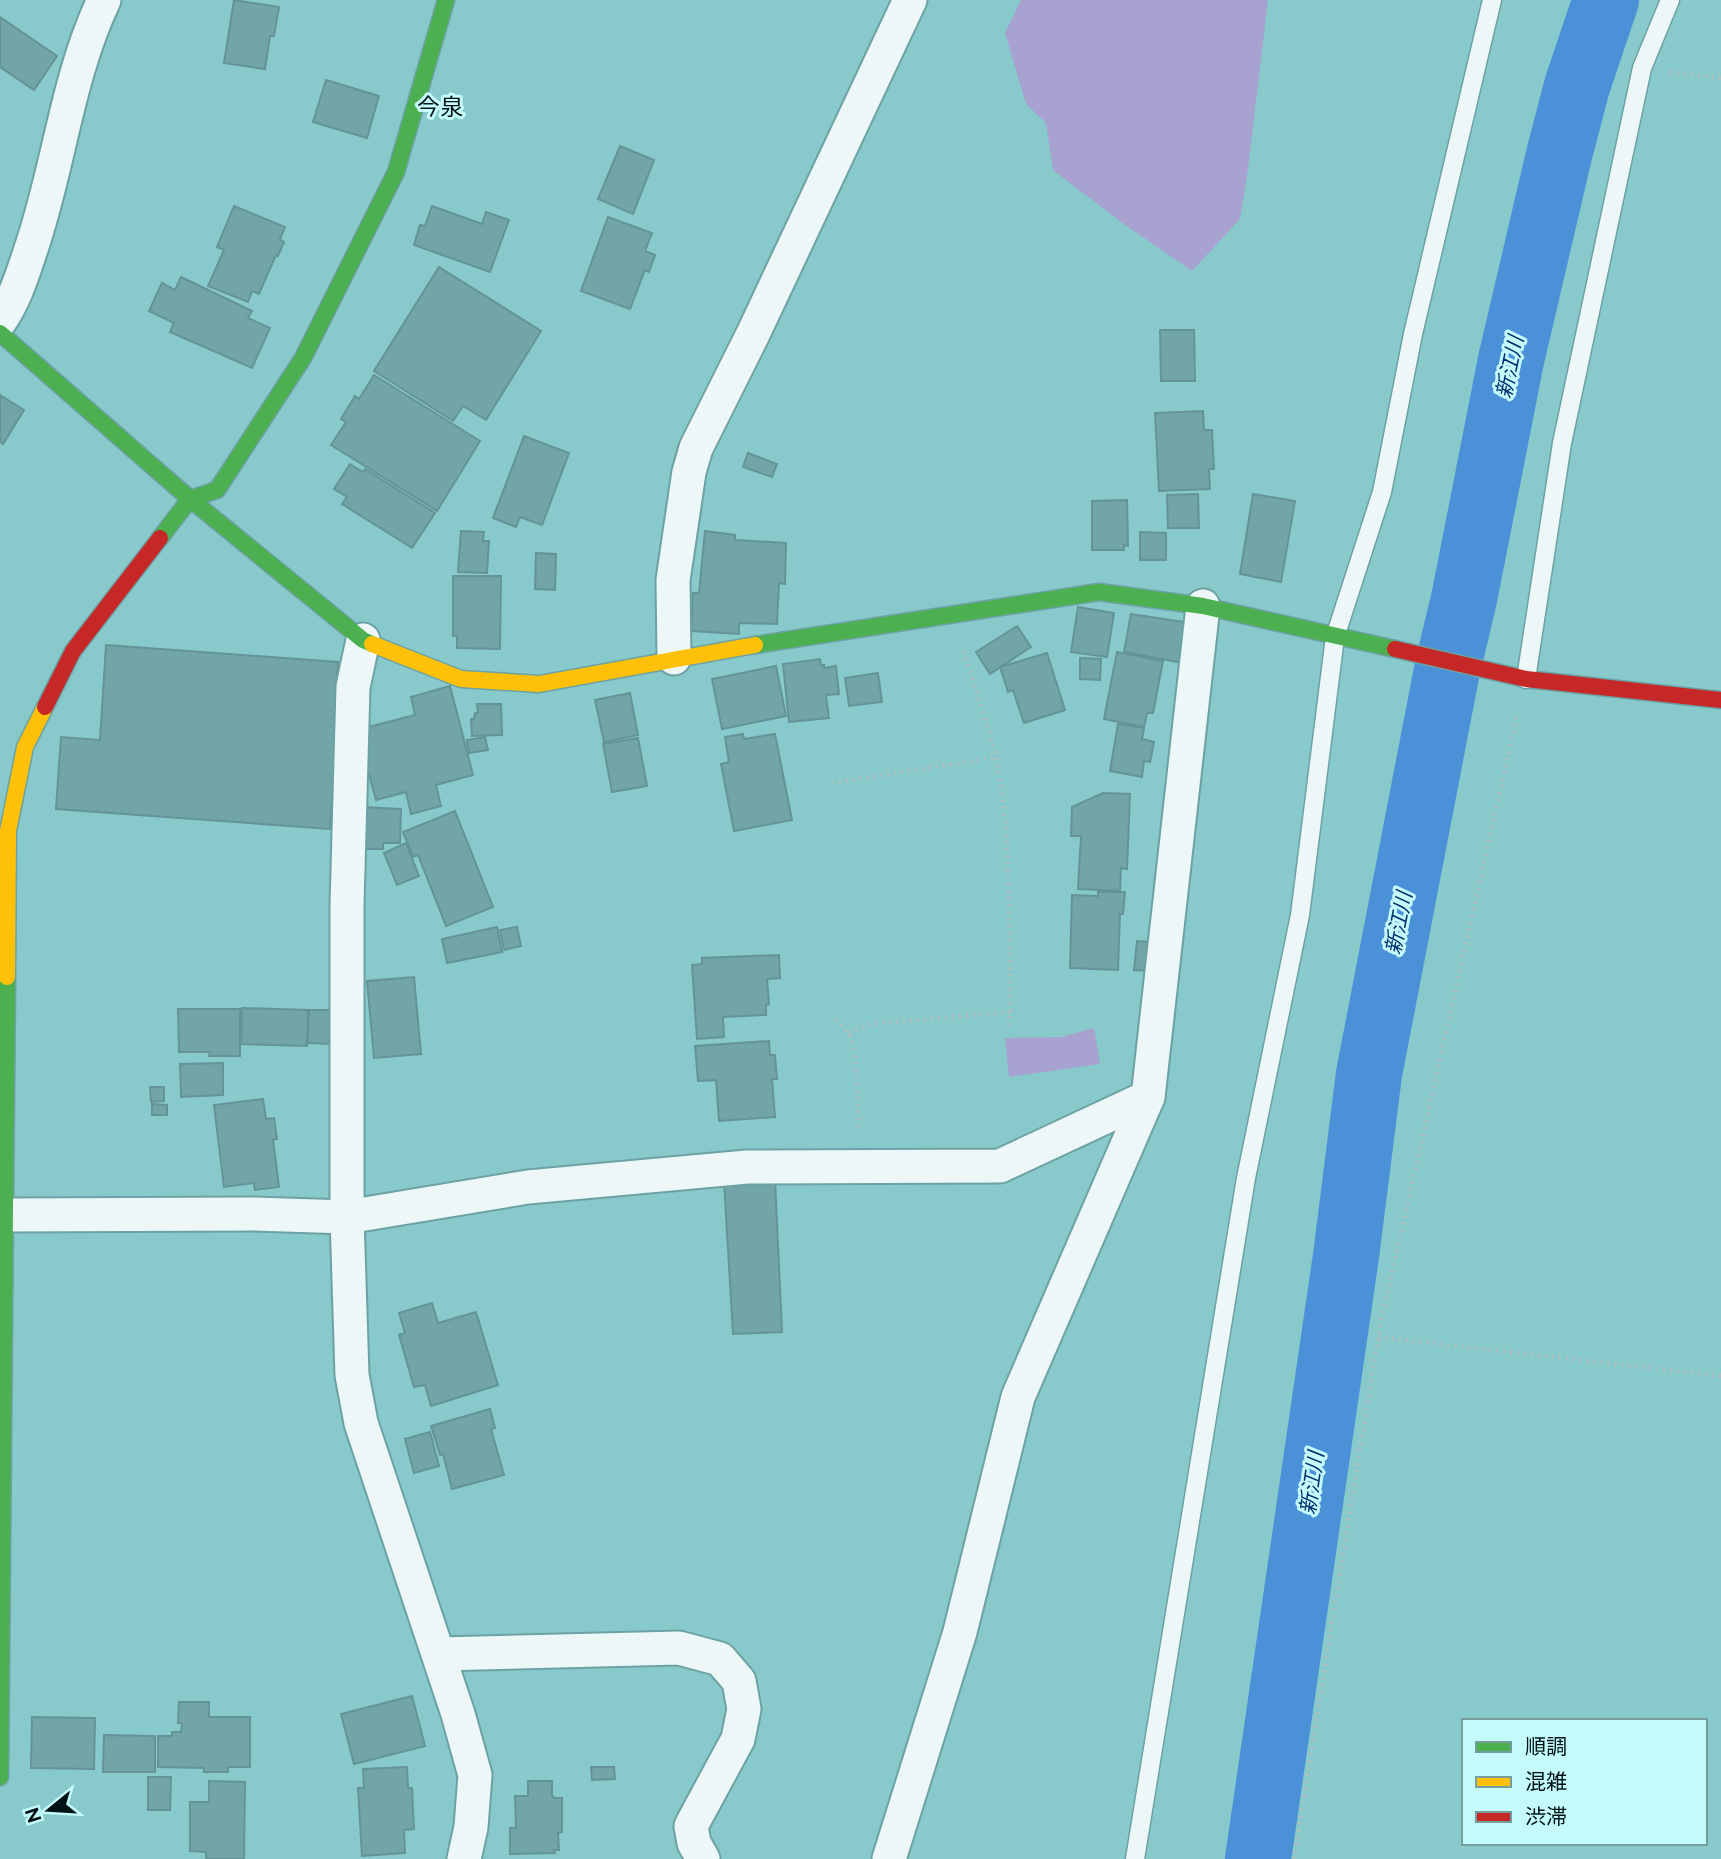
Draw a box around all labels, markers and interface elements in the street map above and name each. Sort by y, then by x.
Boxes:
district label: 今泉 [417,93,463,120]
water label: 新江川 [1491,332,1529,400]
water label: 新江川 [1380,888,1417,956]
water label: 新江川 [1295,1448,1329,1516]
legend [1462,1719,1707,1845]
text: 順調 [1525,1734,1567,1759]
text: 混雑 [1525,1769,1567,1794]
north arrow [14,1775,84,1845]
text: 渋滞 [1525,1804,1567,1829]
text: N [20,1805,46,1826]

